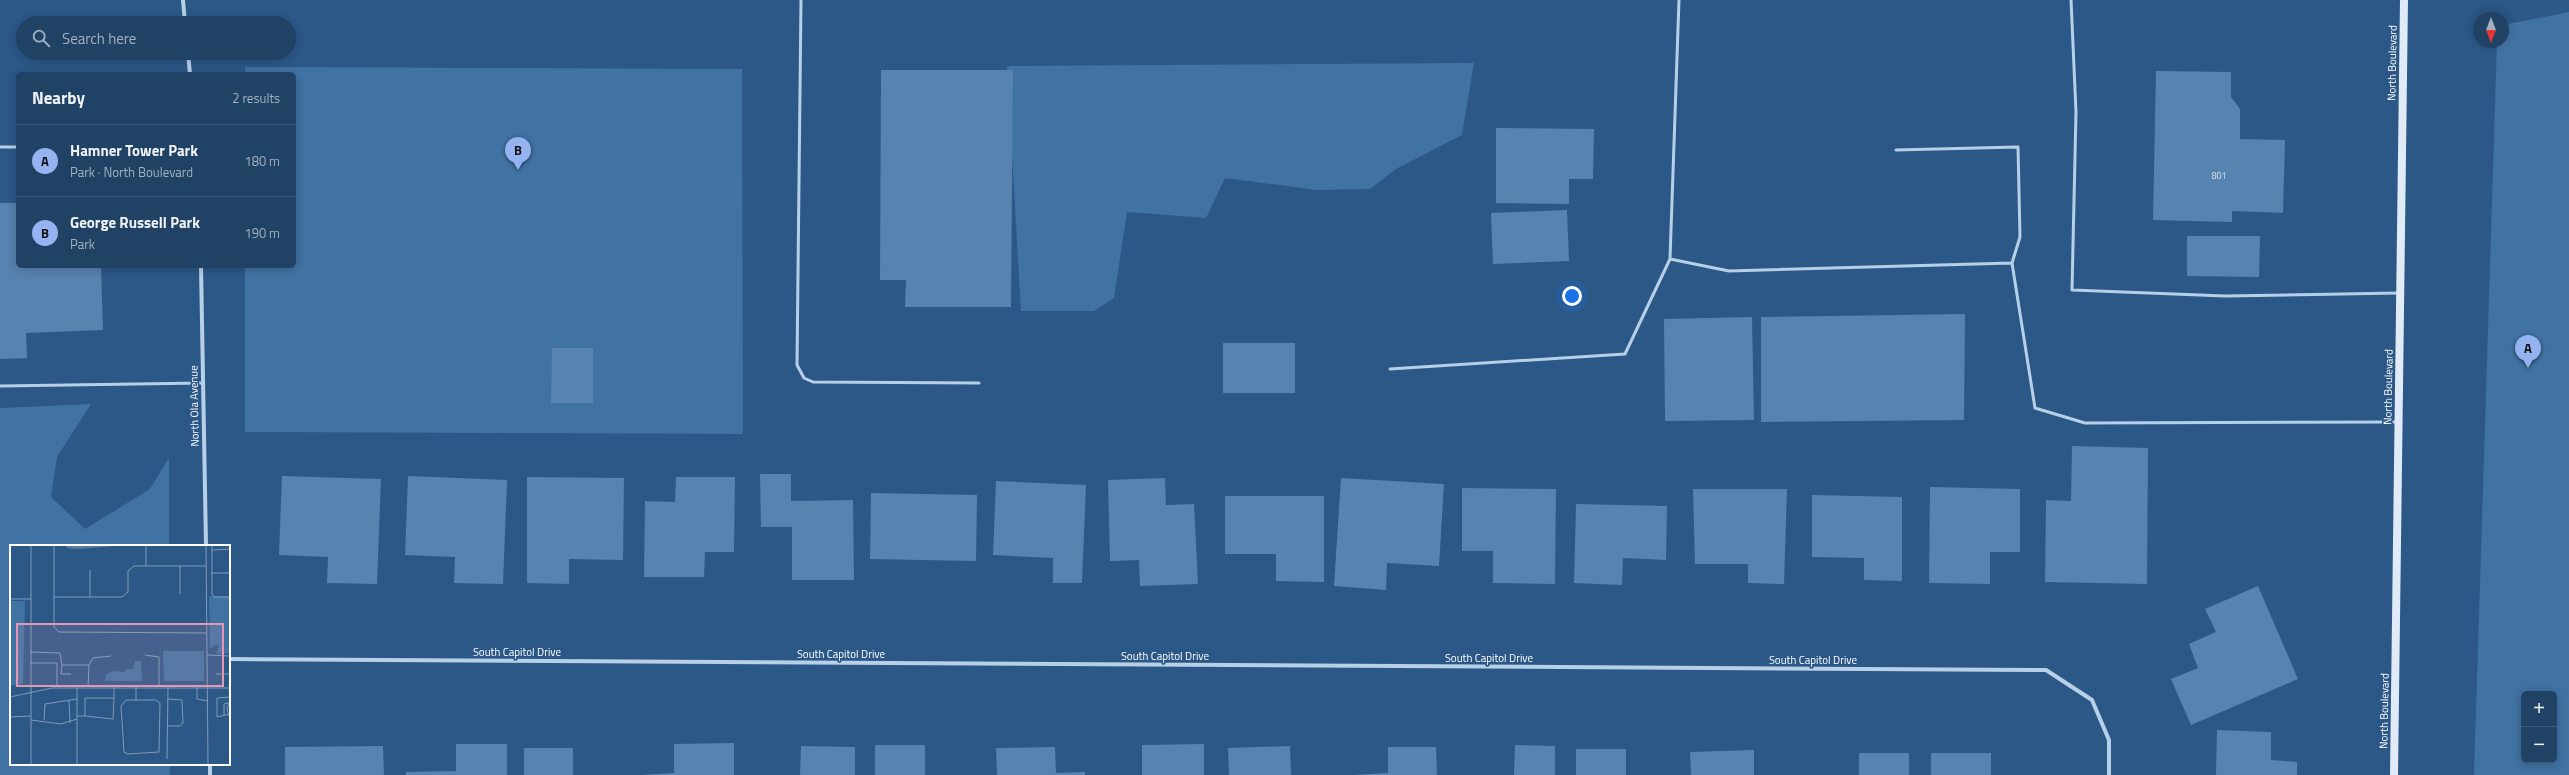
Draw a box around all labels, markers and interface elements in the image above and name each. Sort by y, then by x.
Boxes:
north arrow [2473,12,2509,48]
search box [16,16,296,60]
street label: North Boulevard [2383,25,2401,101]
icon: search [30,27,52,49]
text: Search here [62,27,136,50]
text: Nearby [32,85,85,111]
text: 2 results [232,88,280,108]
pin: B [505,137,531,170]
text: Hamner Tower Park [70,139,198,162]
text: A [41,151,49,171]
text: 180 m [244,151,280,171]
text: Park · North Boulevard [70,162,193,182]
house number: 801 [2211,169,2227,182]
text: George Russell Park [70,211,200,234]
text: B [41,223,49,243]
text: 190 m [244,223,280,243]
text: Park [70,234,95,254]
your location [1562,286,1582,306]
pin: A [2515,335,2541,368]
street label: North Boulevard [2379,349,2397,425]
street label: North Ola Avenue [185,365,203,447]
inset map [10,545,230,765]
street label: South Capitol Drive [473,644,562,660]
street label: South Capitol Drive [797,646,886,662]
street label: South Capitol Drive [1121,648,1210,664]
street label: South Capitol Drive [1445,650,1534,666]
street label: South Capitol Drive [1769,652,1858,668]
street label: North Boulevard [2375,673,2393,749]
map controls [2521,691,2557,763]
button: + [2521,691,2557,727]
button: − [2521,727,2557,763]

